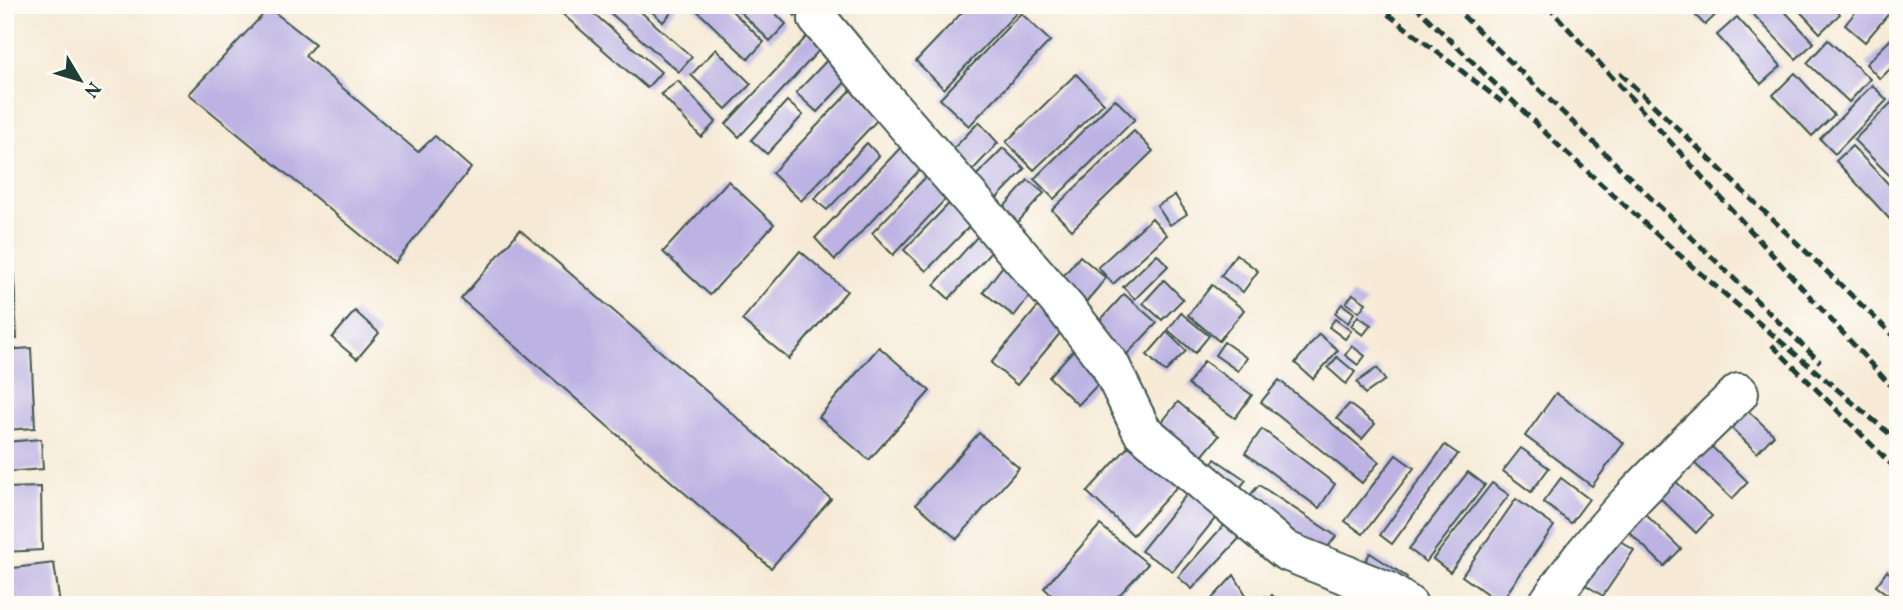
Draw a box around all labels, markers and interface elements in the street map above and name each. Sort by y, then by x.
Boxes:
north arrow [46,46,116,116]
text: N [77,76,106,103]

